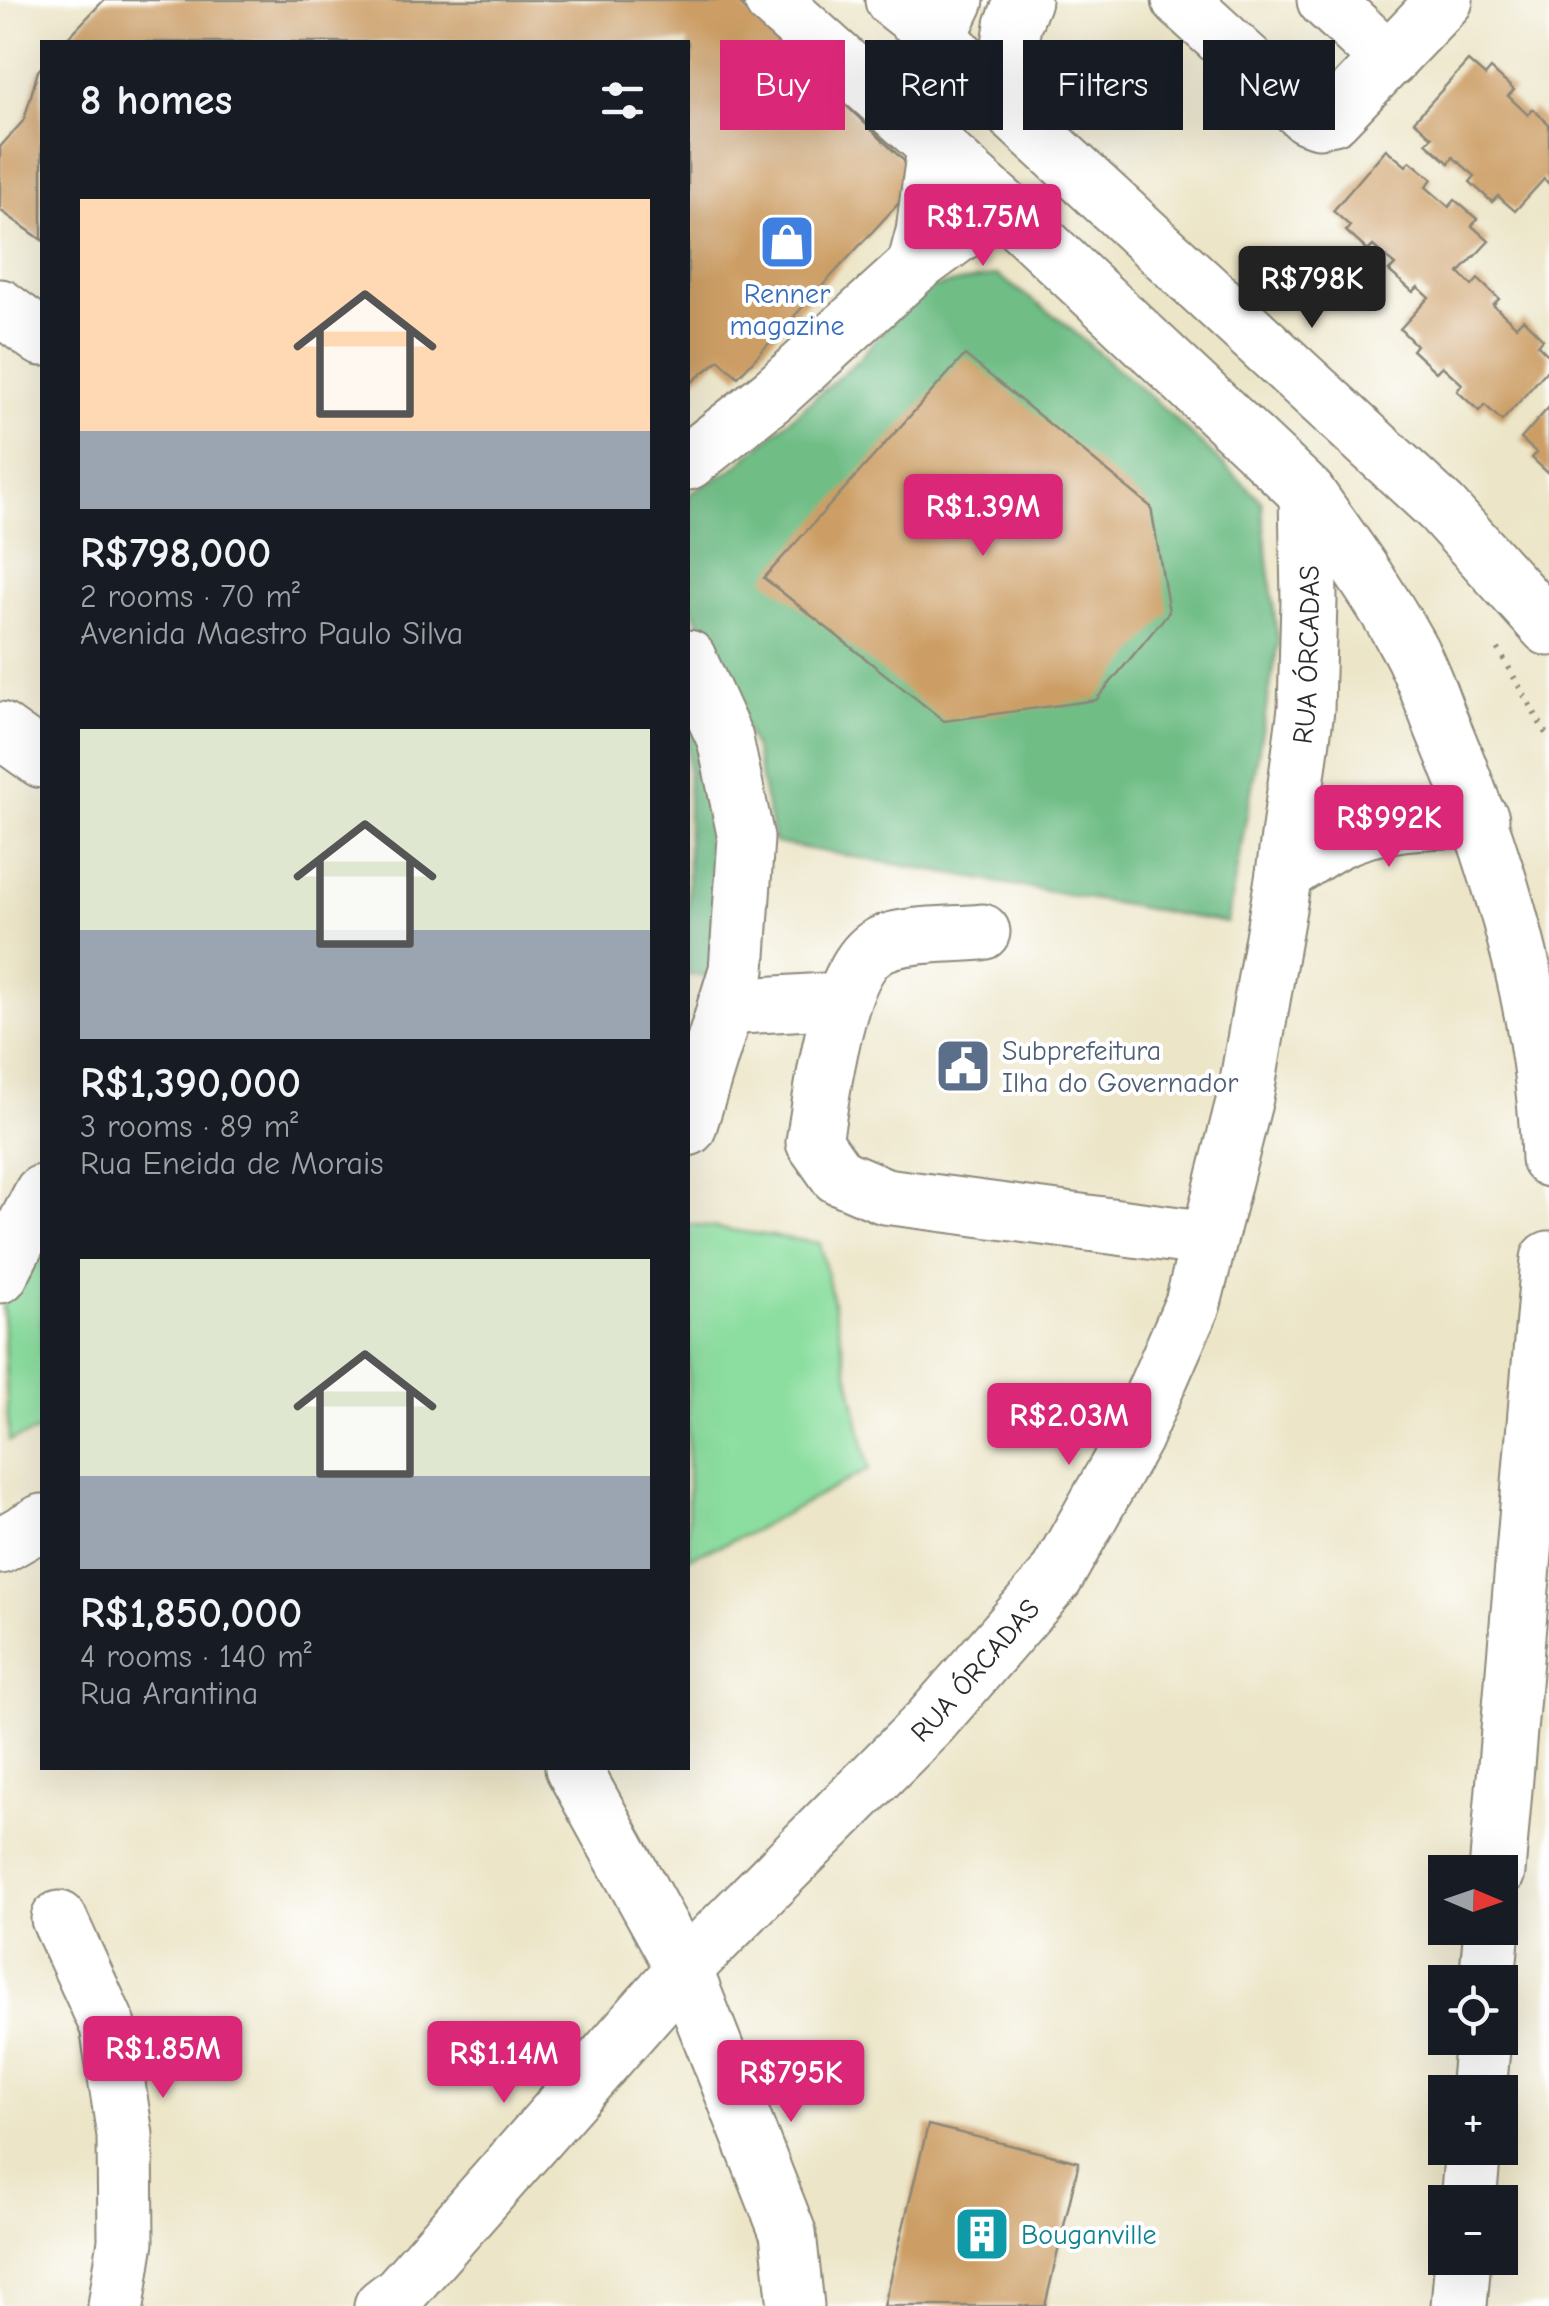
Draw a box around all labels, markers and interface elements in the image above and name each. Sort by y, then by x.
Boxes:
chip: Buy [720,40,845,130]
chip: Rent [865,40,1003,130]
chip: Filters [1023,40,1183,130]
chip: New [1203,40,1335,130]
icon: filters [595,73,650,128]
text: 8 homes [80,76,232,125]
pin: R$1.75M [891,184,1075,269]
text: R$1.75M [926,198,1040,235]
shop icon: Renner magazine [757,212,817,272]
pin: R$798K [1231,246,1393,331]
text: R$798K [1261,260,1363,297]
icon: home [275,264,455,444]
place label: Renner magazine [730,278,844,342]
pin: R$1.39M [891,474,1075,559]
text: R$1.39M [926,488,1040,525]
text: R$798,000 [80,529,271,578]
street label: RUA ÓRCADAS [1287,565,1326,746]
text: 2 rooms · 70 m² [80,578,300,615]
text: Avenida Maestro Paulo Silva [80,615,463,652]
pin: R$992K [1308,785,1470,870]
icon: home [275,794,455,974]
text: R$992K [1336,799,1442,836]
place label: Subprefeitura Ilha do Governador [1002,1035,1238,1099]
public building icon: Subprefeitura Ilha do Governador [933,1036,993,1096]
text: R$1,390,000 [80,1059,301,1108]
text: 3 rooms · 89 m² [80,1108,298,1145]
text: Rua Eneida de Morais [80,1145,384,1182]
icon: home [275,1324,455,1504]
pin: R$2.03M [977,1383,1161,1468]
text: R$2.03M [1009,1397,1129,1434]
text: R$1,850,000 [80,1589,302,1638]
street label: RUA ÓRCADAS [905,1593,1046,1749]
text: 4 rooms · 140 m² [80,1638,312,1675]
text: Rua Arantina [80,1675,258,1712]
north arrow [1428,1855,1518,1945]
map controls [1428,1855,1518,2275]
button: locate [1428,1965,1518,2055]
pin: R$1.85M [71,2016,255,2101]
pin: R$1.14M [412,2021,596,2106]
text: R$1.85M [105,2030,221,2067]
text: R$1.14M [449,2035,559,2072]
pin: R$795K [710,2040,872,2125]
text: R$795K [739,2054,843,2091]
button: + [1428,2075,1518,2165]
button: − [1428,2185,1518,2275]
building icon: Bouganville [952,2204,1012,2264]
place label: Bouganville [1021,2219,1157,2251]

